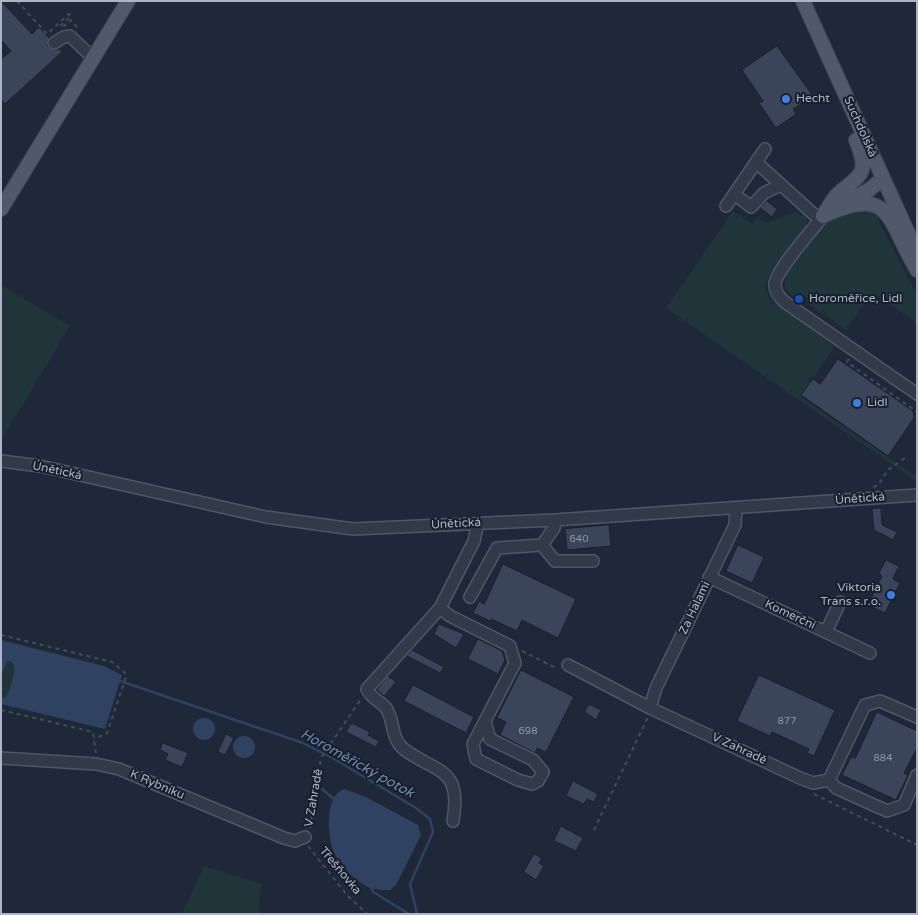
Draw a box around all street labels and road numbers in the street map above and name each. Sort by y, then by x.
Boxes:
street label: Suchdolská [840,94,880,160]
street label: Únětická [31,459,83,483]
street label: Únětická [835,490,885,508]
street label: Únětická [431,515,481,533]
street label: Za Halami [676,579,714,637]
street label: Komerční [762,597,818,633]
street label: V Zahradě [709,730,769,768]
street label: K Rybníku [128,767,186,803]
street label: V Zahradě [302,768,326,828]
street label: Třešňovka [316,844,364,898]

